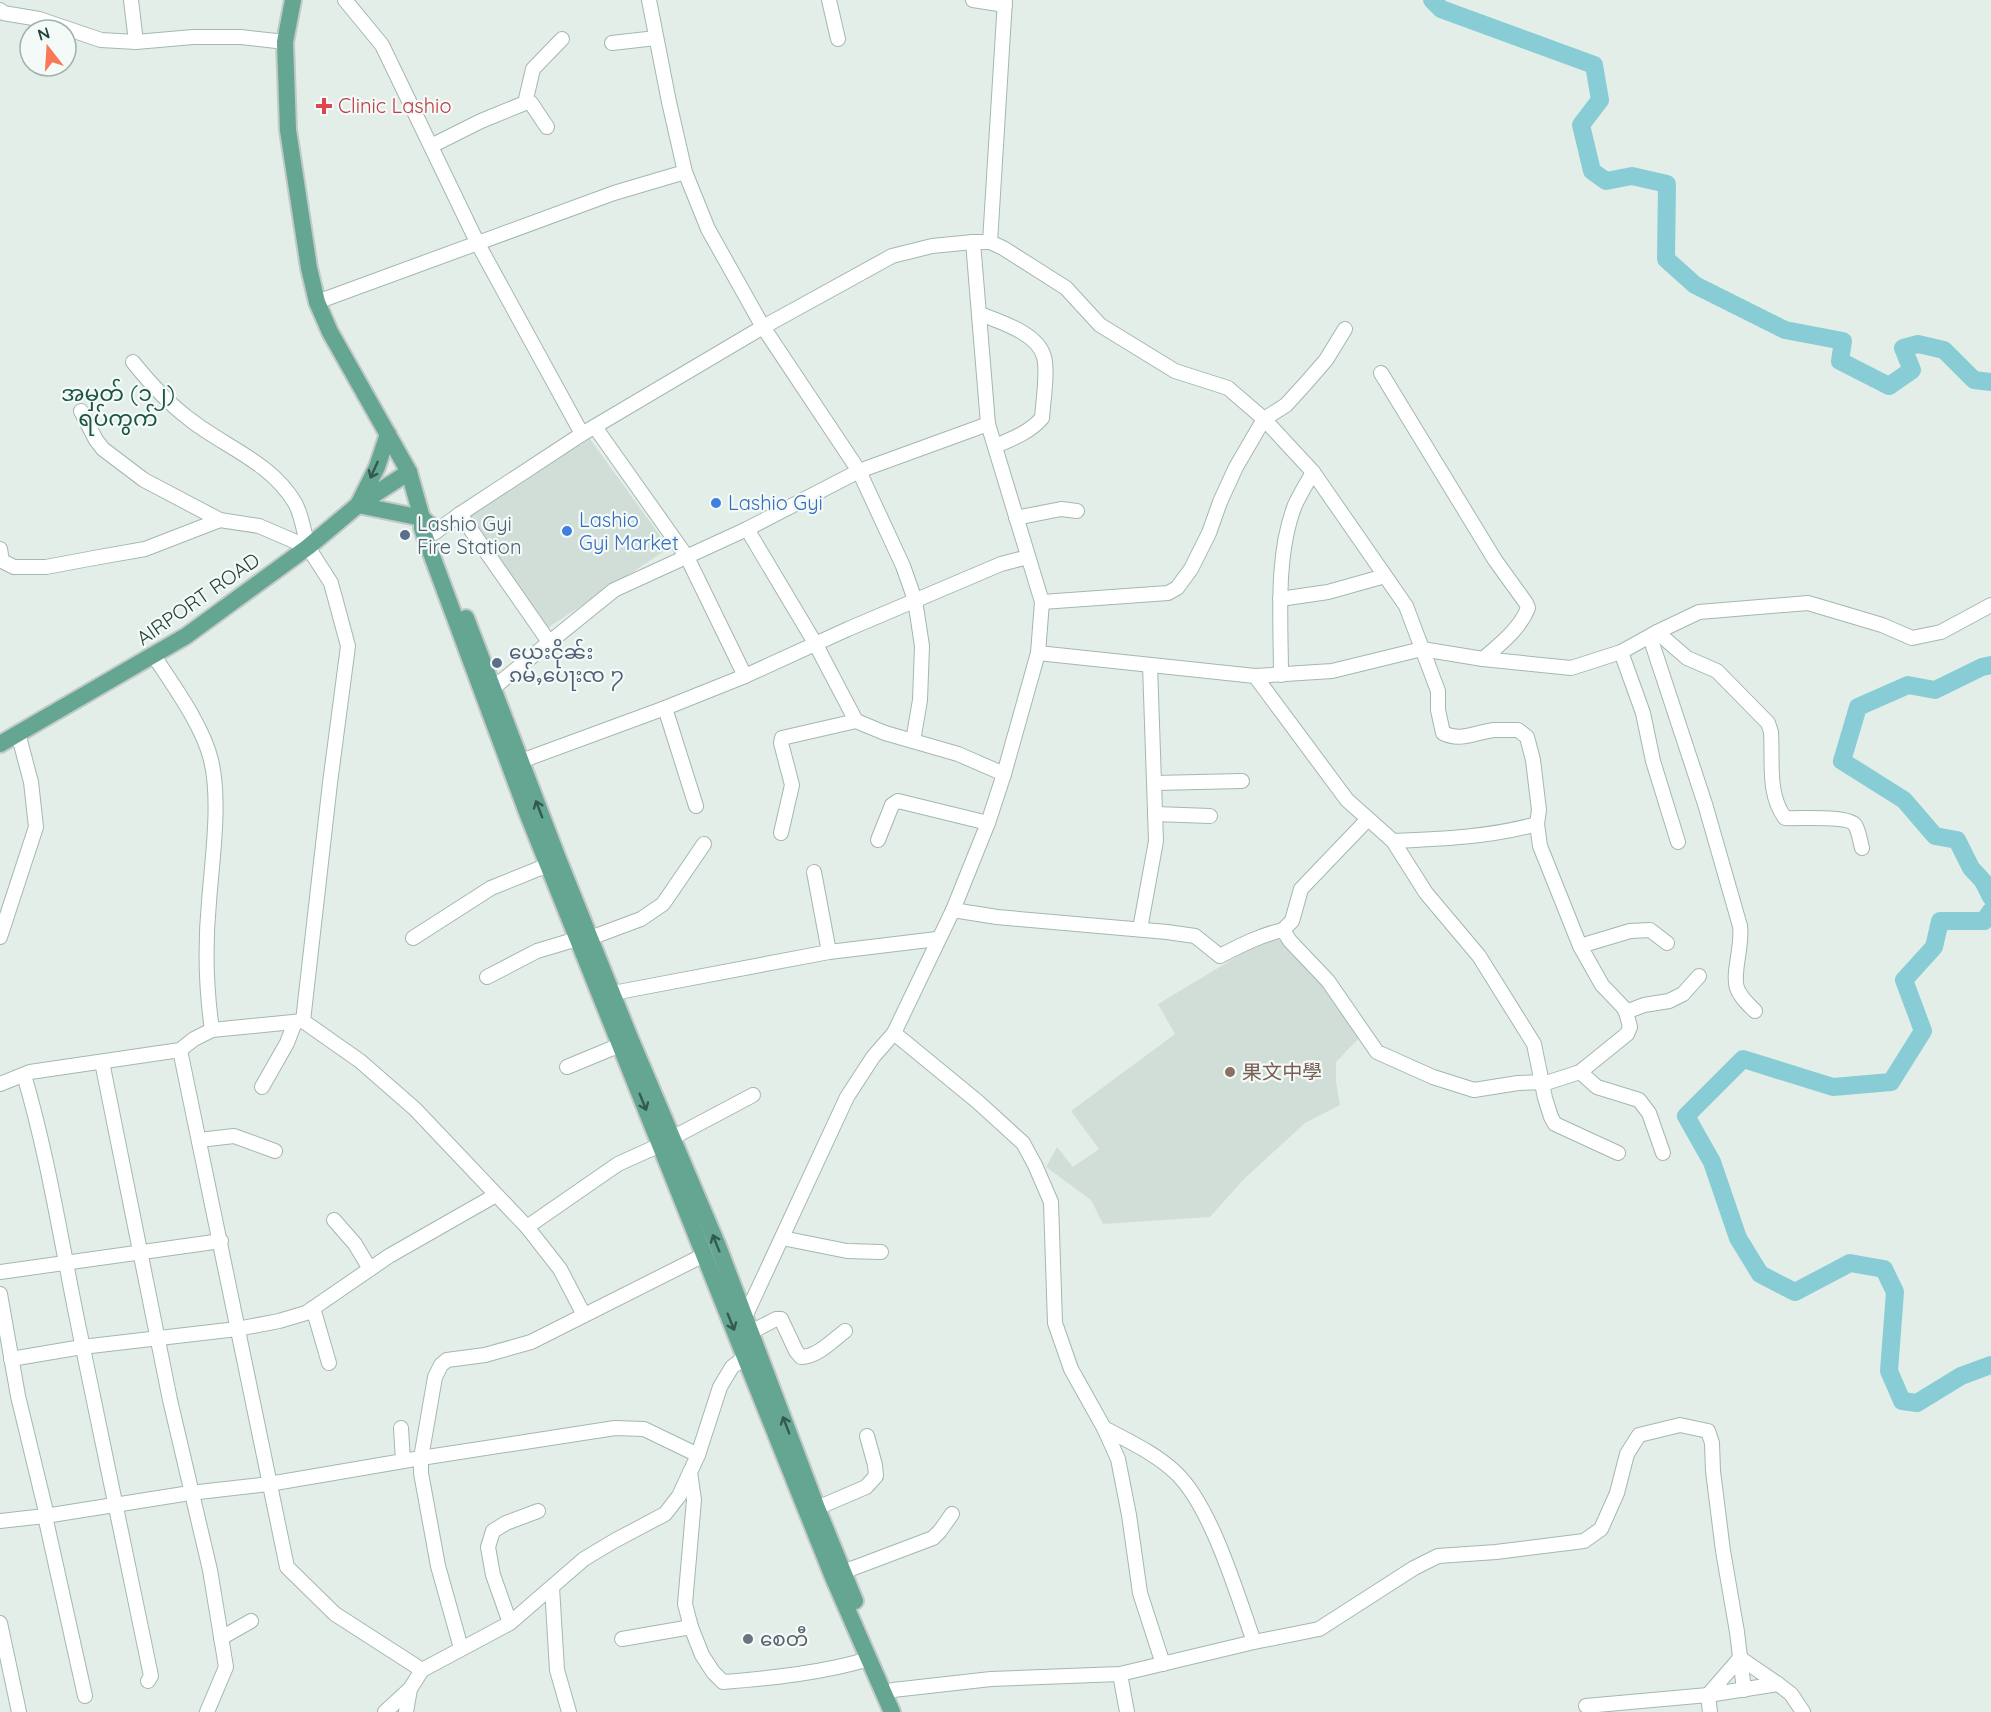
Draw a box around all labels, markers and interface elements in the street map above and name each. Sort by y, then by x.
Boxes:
north arrow [18,18,78,78]
text: N [35,22,52,45]
place label: Clinic Lashio [338,93,451,118]
marker: Clinic Lashio [315,97,333,115]
district label: အမှတ် (၁၂) ရပ်ကွက် [61,378,175,436]
one-way arrow [368,461,380,479]
place label: Lashio Gyi [728,490,823,515]
marker: Lashio Gyi [709,496,723,510]
place label: Lashio Gyi Market [579,507,679,555]
place label: Lashio Gyi Fire Station [417,511,521,559]
marker: Lashio Gyi Market [560,524,574,538]
marker: Lashio Gyi Fire Station [398,528,412,542]
street label: AIRPORT ROAD [131,547,264,650]
place label: ယေးငိုၼ်း ၵမ်ႇပေႃးၸ ႒ [509,638,624,691]
marker: ယေးငိုၼ်း ၵမ်ႇပေႃးၸ ႒ [490,656,504,670]
one-way arrow [533,800,544,819]
place label: 果文中學 [1242,1059,1322,1084]
marker: 果文中學 [1223,1065,1237,1079]
one-way arrow [638,1092,649,1111]
one-way arrow [710,1234,721,1252]
one-way arrow [726,1312,737,1331]
one-way arrow [779,1416,790,1434]
place label: စေတီ [760,1625,808,1651]
marker: စေတီ [741,1632,755,1646]

